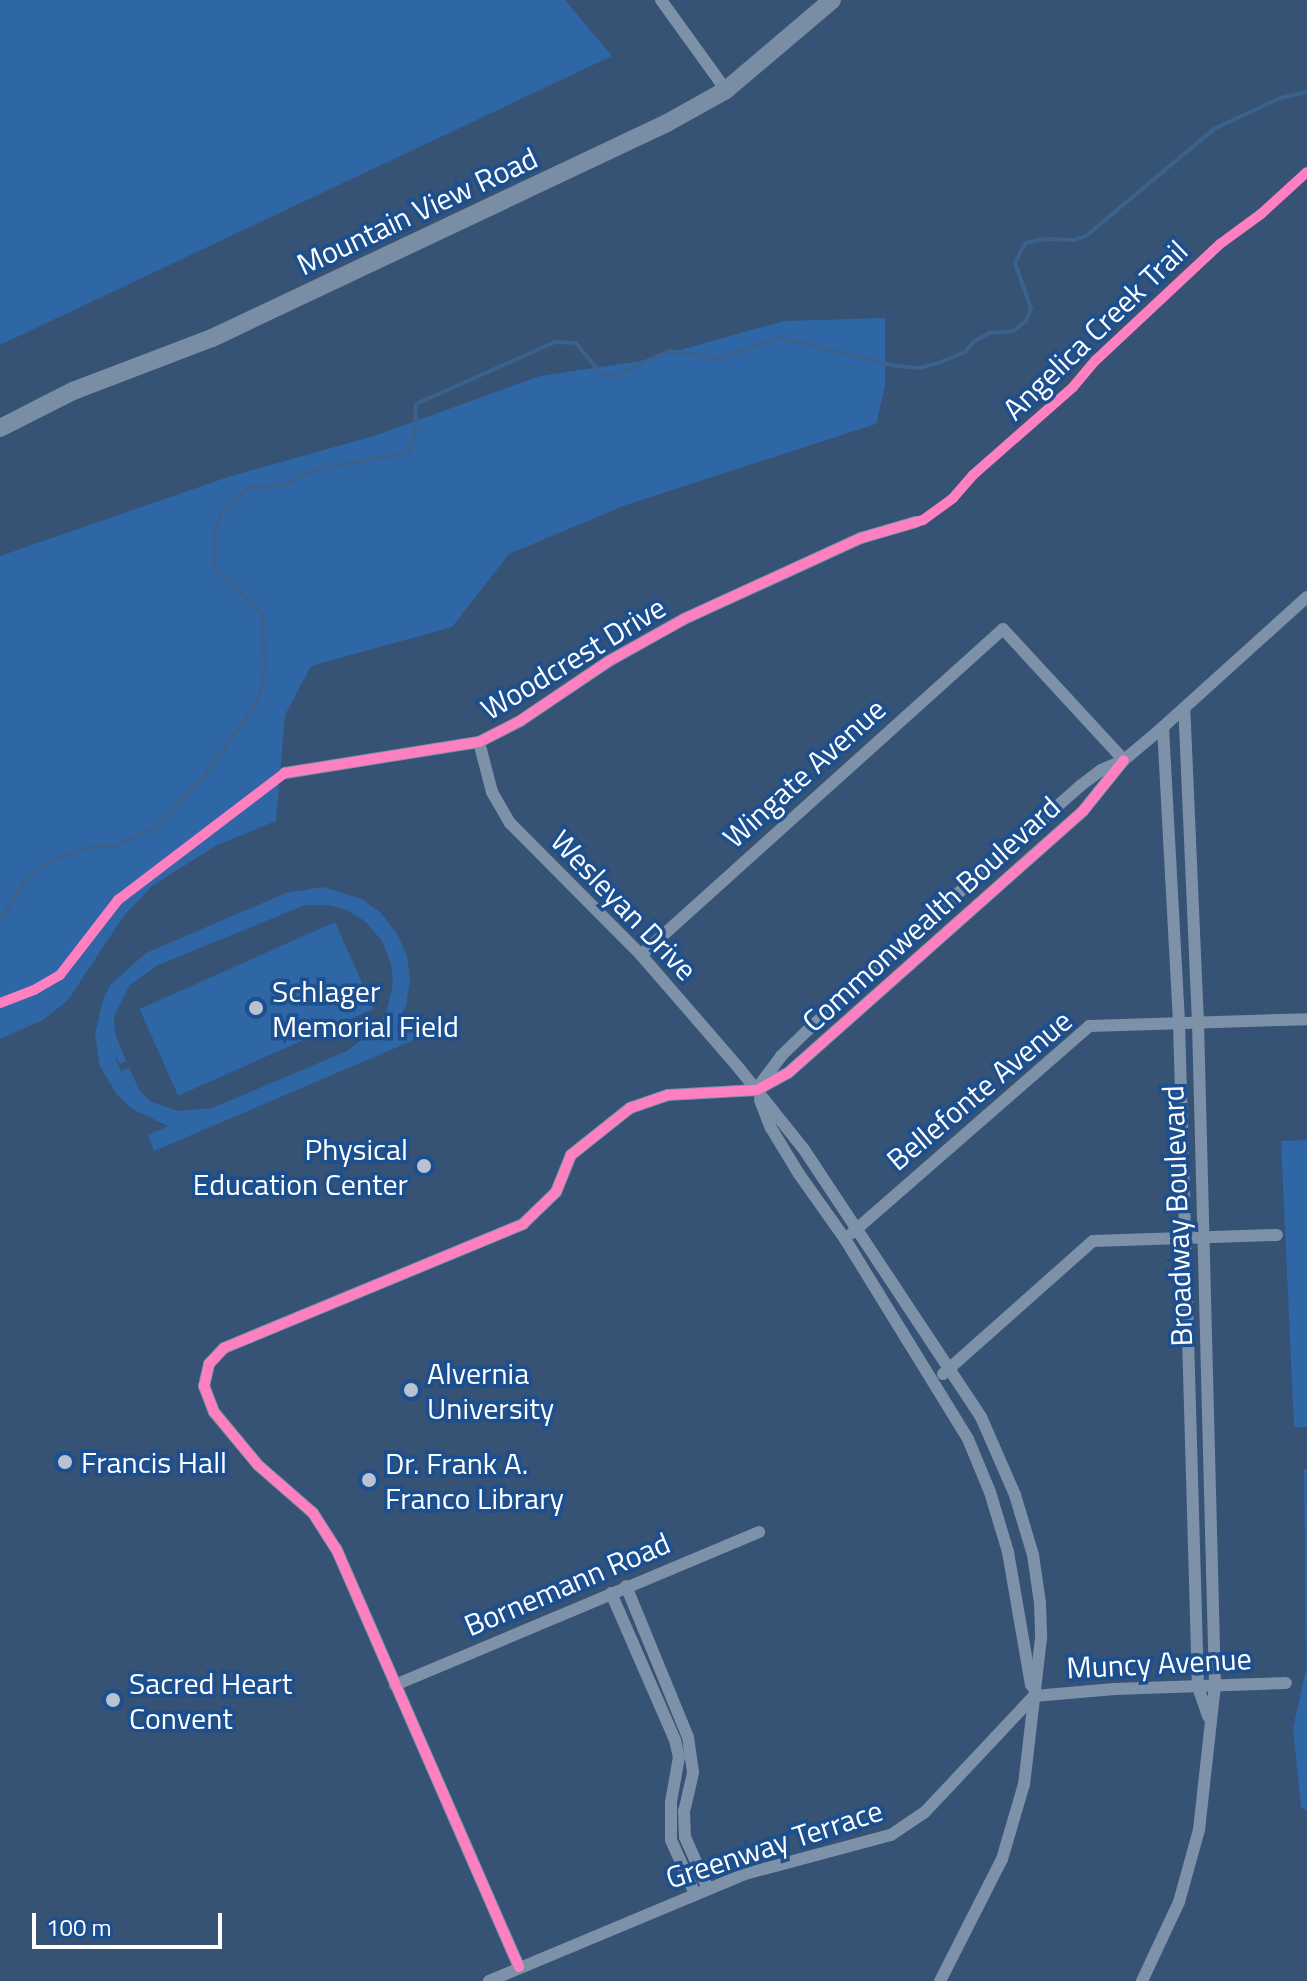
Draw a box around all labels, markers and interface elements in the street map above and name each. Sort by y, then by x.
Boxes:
street label: Mountain View Road [291,140,543,282]
street label: Angelica Creek Trail [995,233,1195,427]
street label: Woodcrest Drive [474,589,672,727]
street label: Wingate Avenue [715,691,893,855]
street label: Commonwealth Boulevard [795,789,1067,1039]
street label: Wesleyan Drive [544,823,704,987]
place label: Schlager Memorial Field [272,973,459,1044]
marker: Schlager Memorial Field [247,999,265,1017]
street label: Bellefonte Avenue [879,1002,1079,1178]
street label: Broadway Boulevard [1154,1085,1200,1347]
place label: Physical Education Center [193,1131,408,1202]
marker: Physical Education Center [415,1157,433,1175]
place label: Alvernia University [427,1355,554,1426]
marker: Alvernia University [402,1381,420,1399]
place label: Francis Hall [81,1444,227,1480]
place label: Dr. Frank A. Franco Library [385,1445,564,1516]
marker: Francis Hall [56,1453,74,1471]
marker: Dr. Frank A. Franco Library [360,1471,378,1489]
street label: Bornemann Road [459,1524,675,1644]
street label: Muncy Avenue [1066,1640,1252,1686]
place label: Sacred Heart Convent [129,1665,292,1736]
marker: Sacred Heart Convent [104,1691,122,1709]
street label: Greenway Terrace [661,1792,887,1896]
scale bar [36,1897,226,1947]
text: 100 m [46,1909,112,1945]

